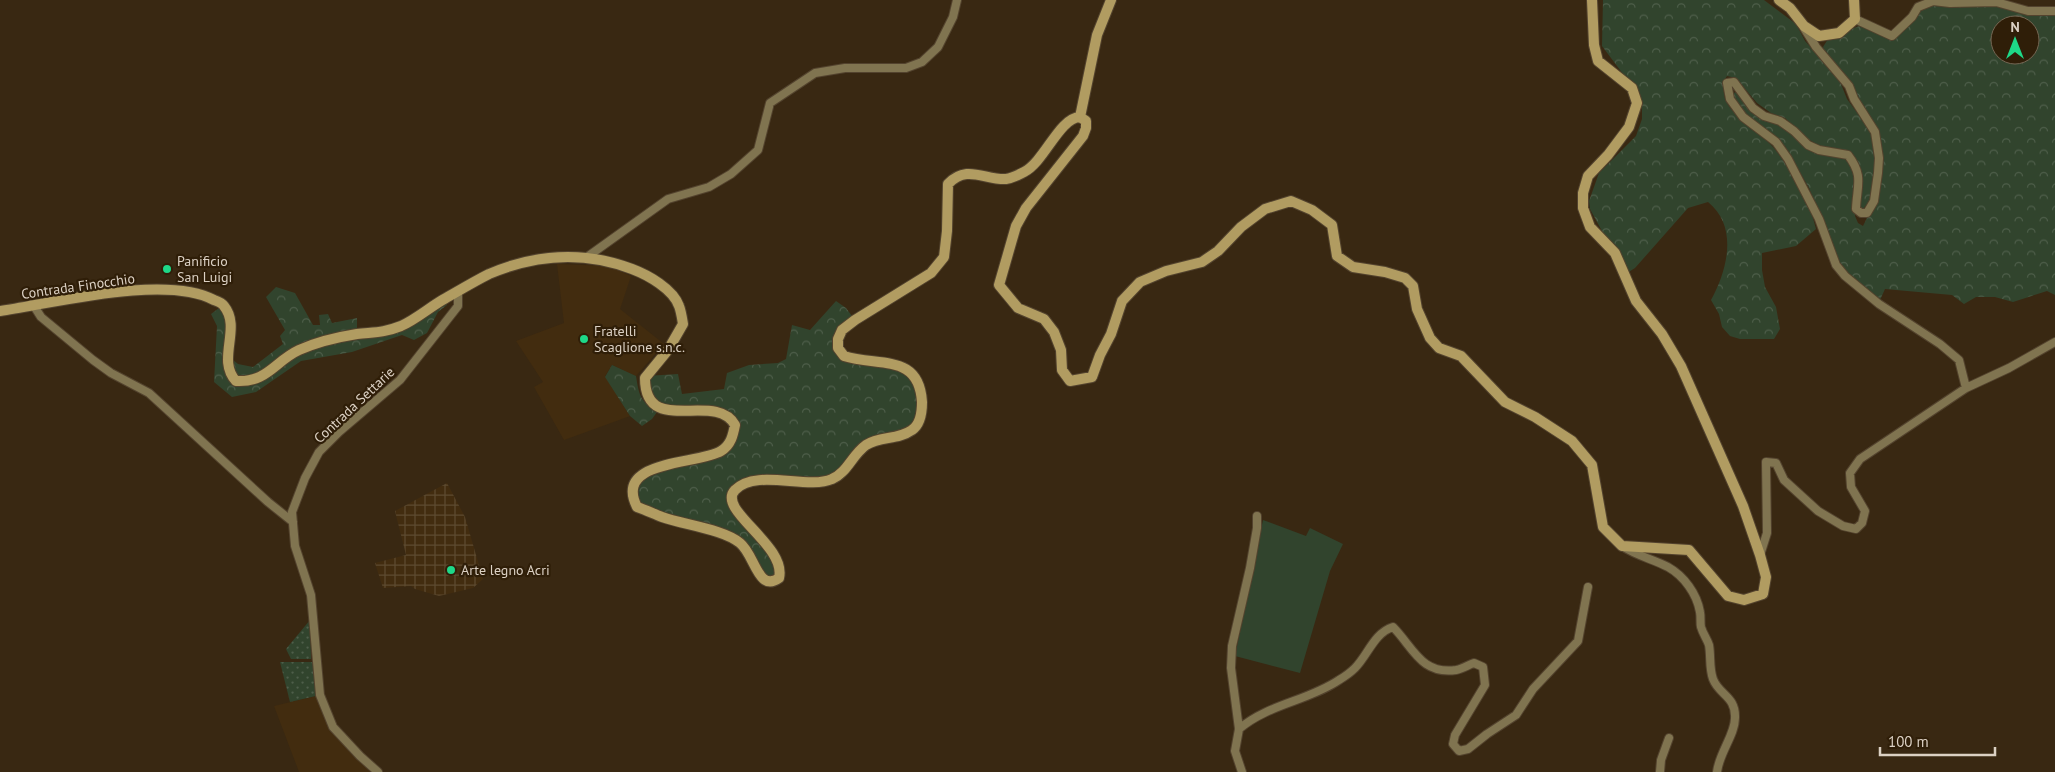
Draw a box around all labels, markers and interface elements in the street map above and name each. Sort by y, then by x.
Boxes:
north arrow [1990,15,2040,65]
text: N [2010,18,2020,36]
place label: Panificio San Luigi [177,252,232,286]
marker: Panificio San Luigi [161,263,173,275]
street label: Contrada Finocchio [20,269,136,303]
place label: Fratelli Scaglione s.n.c. [594,322,685,356]
marker: Fratelli Scaglione s.n.c. [578,333,590,345]
street label: Contrada Settarie [310,363,398,447]
place label: Arte legno Acri [461,561,550,579]
marker: Arte legno Acri [445,564,457,576]
scale bar [1880,724,1995,756]
text: 100 m [1888,732,1929,751]

